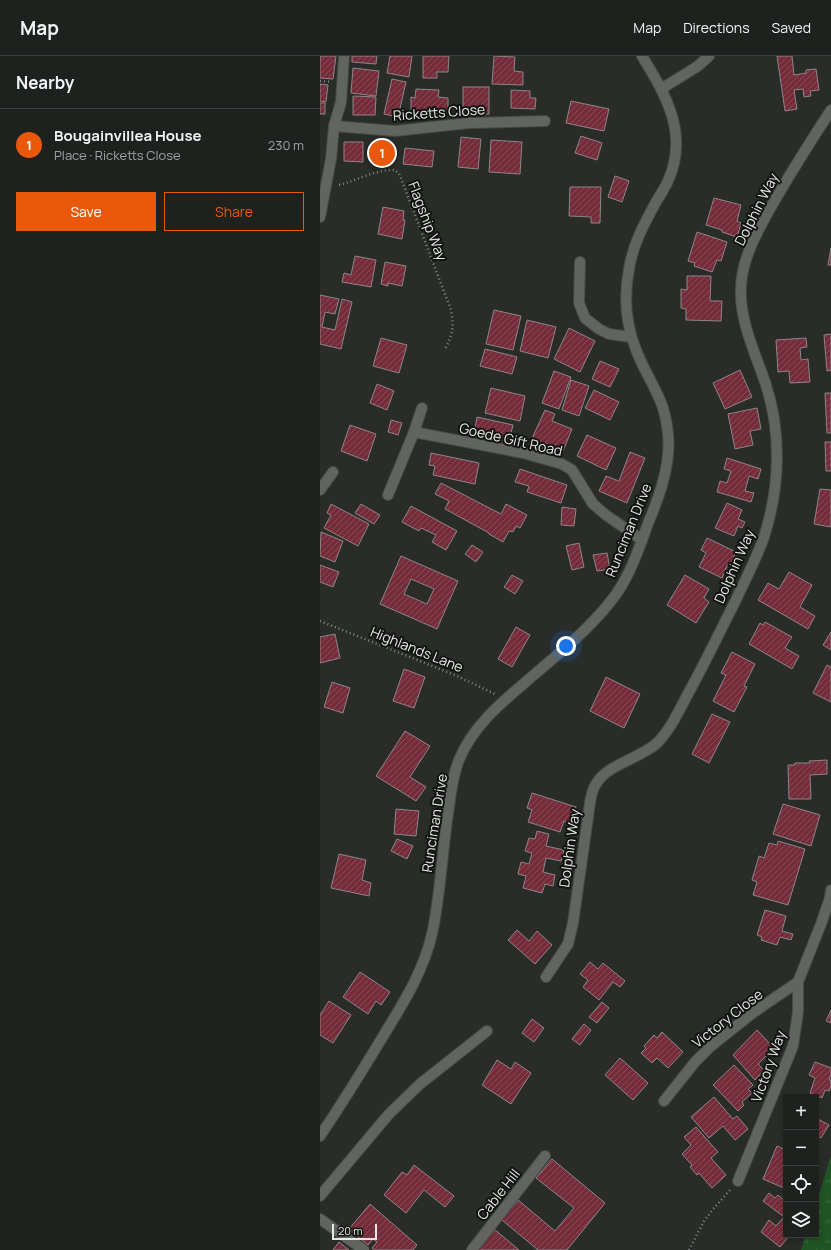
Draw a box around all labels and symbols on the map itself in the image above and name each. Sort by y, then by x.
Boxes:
street label: Ricketts Close [392,99,486,125]
pin: 1 [369,138,395,168]
street label: Dolphin Way [730,169,783,249]
street label: Flagship Way [404,179,452,264]
street label: Goede Gift Road [458,418,564,460]
street label: Runciman Drive [601,480,655,580]
street label: Dolphin Way [709,525,759,606]
street label: Highlands Lane [368,622,466,676]
your location [556,636,576,656]
street label: Runciman Drive [417,772,451,874]
street label: Dolphin Way [554,807,584,889]
street label: Victory Close [688,984,766,1052]
street label: Victory Way [746,1027,790,1105]
street label: Cable Hill [472,1165,524,1223]
scale bar [332,1222,377,1241]

